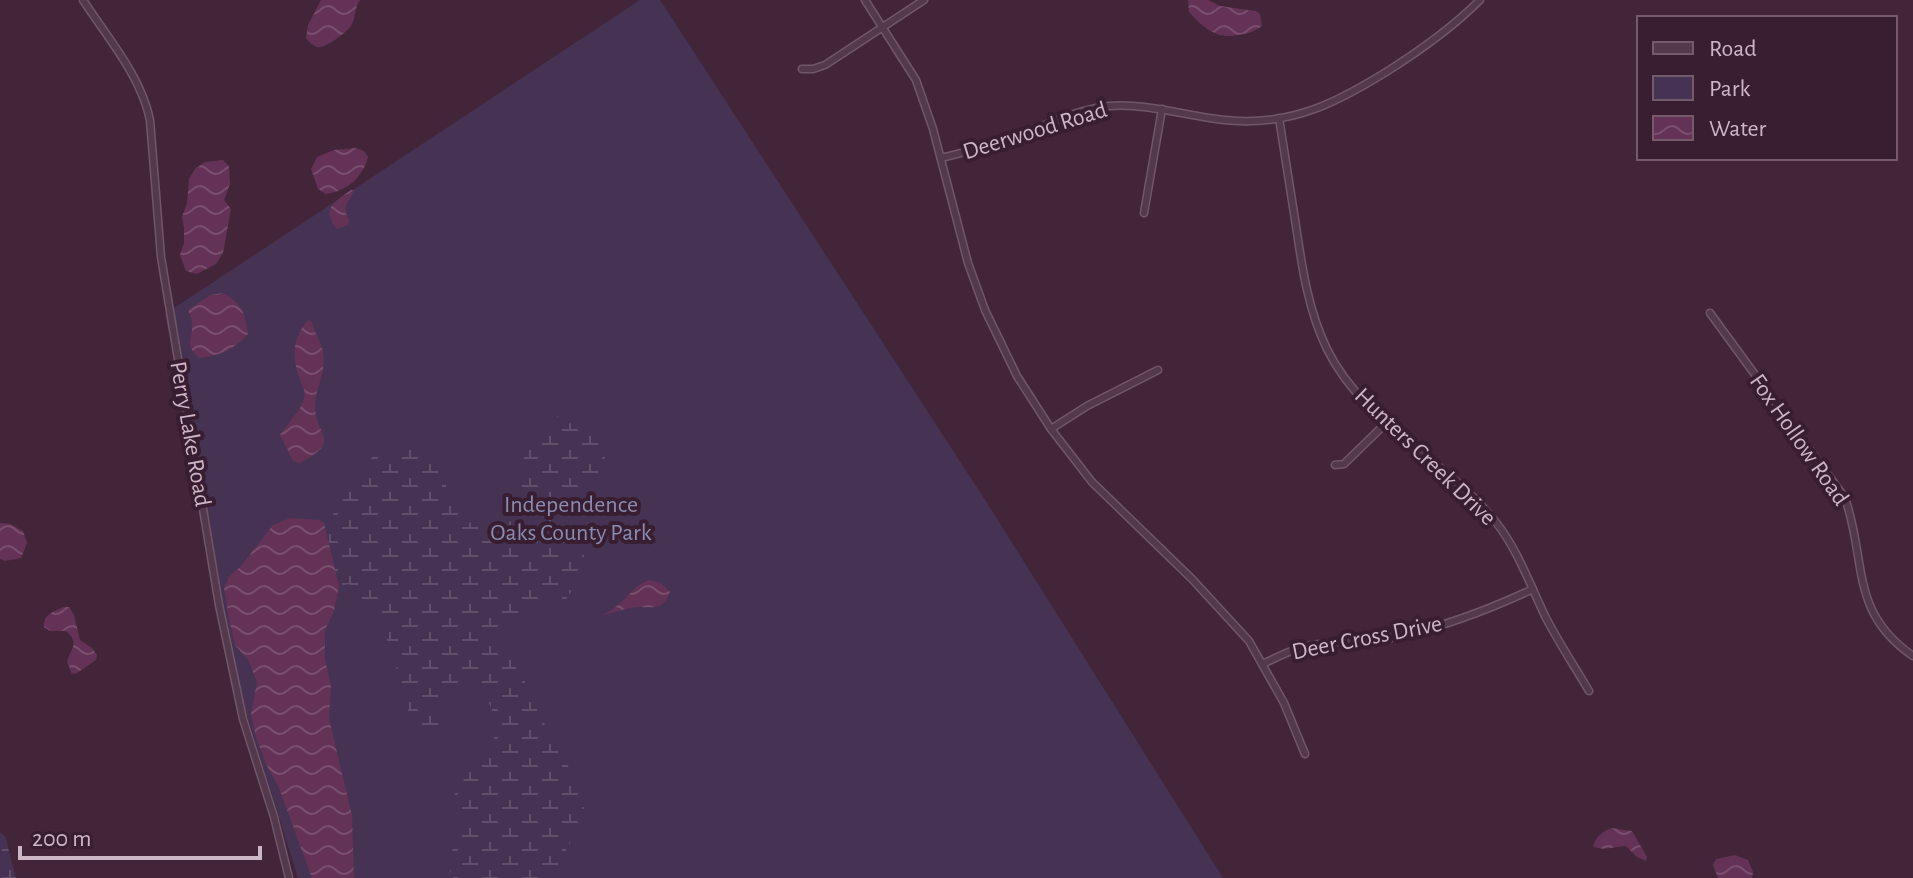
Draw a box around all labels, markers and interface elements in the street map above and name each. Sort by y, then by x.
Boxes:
legend [1637,16,1897,160]
text: Road [1709,37,1757,61]
text: Park [1709,77,1750,101]
street label: Deerwood Road [960,98,1110,164]
text: Water [1709,117,1767,141]
street label: Perry Lake Road [165,360,215,508]
street label: Fox Hollow Road [1745,370,1853,510]
street label: Hunters Creek Drive [1350,384,1500,530]
park label: Independence Oaks County Park [490,493,652,545]
street label: Deer Cross Drive [1290,612,1444,664]
scale bar [20,810,260,860]
text: 200 m [32,827,91,851]

